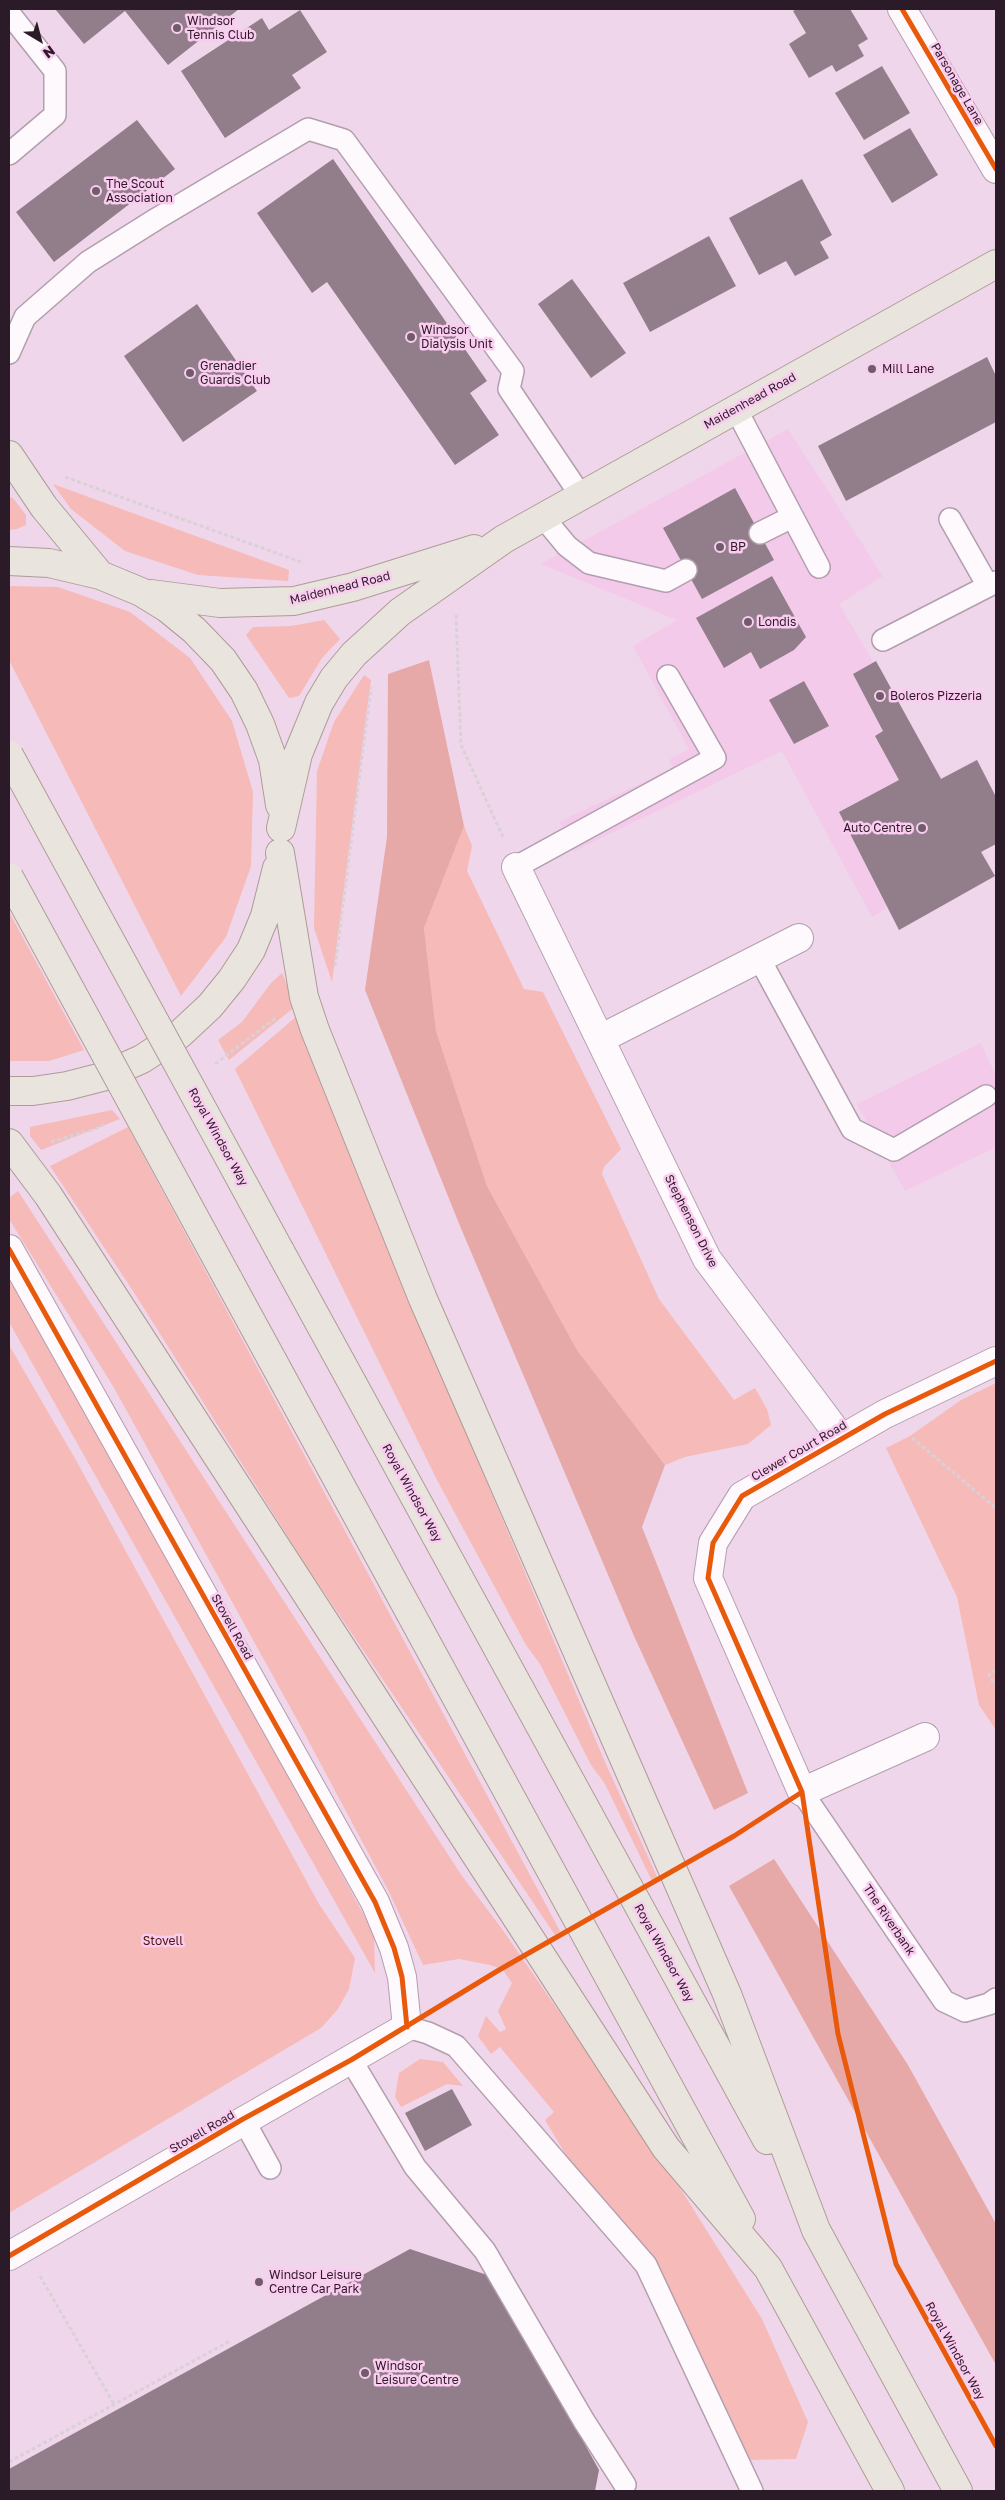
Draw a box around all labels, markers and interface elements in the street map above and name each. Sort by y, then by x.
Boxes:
place label: Windsor Tennis Club [187,14,254,42]
north arrow [15,15,65,65]
marker: Windsor Tennis Club [171,22,183,34]
street label: Parsonage Lane [928,40,986,128]
text: N [40,42,59,62]
place label: The Scout Association [106,177,173,205]
marker: The Scout Association [90,185,102,197]
place label: Windsor Dialysis Unit [421,323,493,351]
marker: Windsor Dialysis Unit [405,331,417,343]
place label: Grenadier Guards Club [200,359,270,387]
place label: Mill Lane [882,362,934,376]
marker: Mill Lane [866,363,878,375]
marker: Grenadier Guards Club [184,367,196,379]
street label: Maidenhead Road [701,370,799,432]
place label: BP [730,540,746,554]
marker: BP [714,541,726,553]
street label: Maidenhead Road [288,569,392,607]
place label: Londis [758,615,796,629]
marker: Londis [742,616,754,628]
place label: Boleros Pizzeria [890,689,982,703]
marker: Boleros Pizzeria [874,690,886,702]
place label: Auto Centre [843,821,912,835]
marker: Auto Centre [916,822,928,834]
street label: Royal Windsor Way [185,1085,251,1189]
street label: Stephenson Drive [661,1172,721,1270]
street label: Clewer Court Road [749,1418,849,1484]
street label: Royal Windsor Way [379,1441,445,1545]
street label: Stovell Road [208,1592,256,1662]
street label: The Riverbank [860,1882,918,1958]
street label: Royal Windsor Way [631,1901,697,2005]
park label: Stovell [143,1934,183,1948]
street label: Stovell Road [167,2108,237,2156]
place label: Windsor Leisure Centre Car Park [269,2268,362,2296]
marker: Windsor Leisure Centre Car Park [253,2276,265,2288]
street label: Royal Windsor Way [922,2299,988,2403]
place label: Windsor Leisure Centre [375,2359,459,2387]
marker: Windsor Leisure Centre [359,2367,371,2379]

